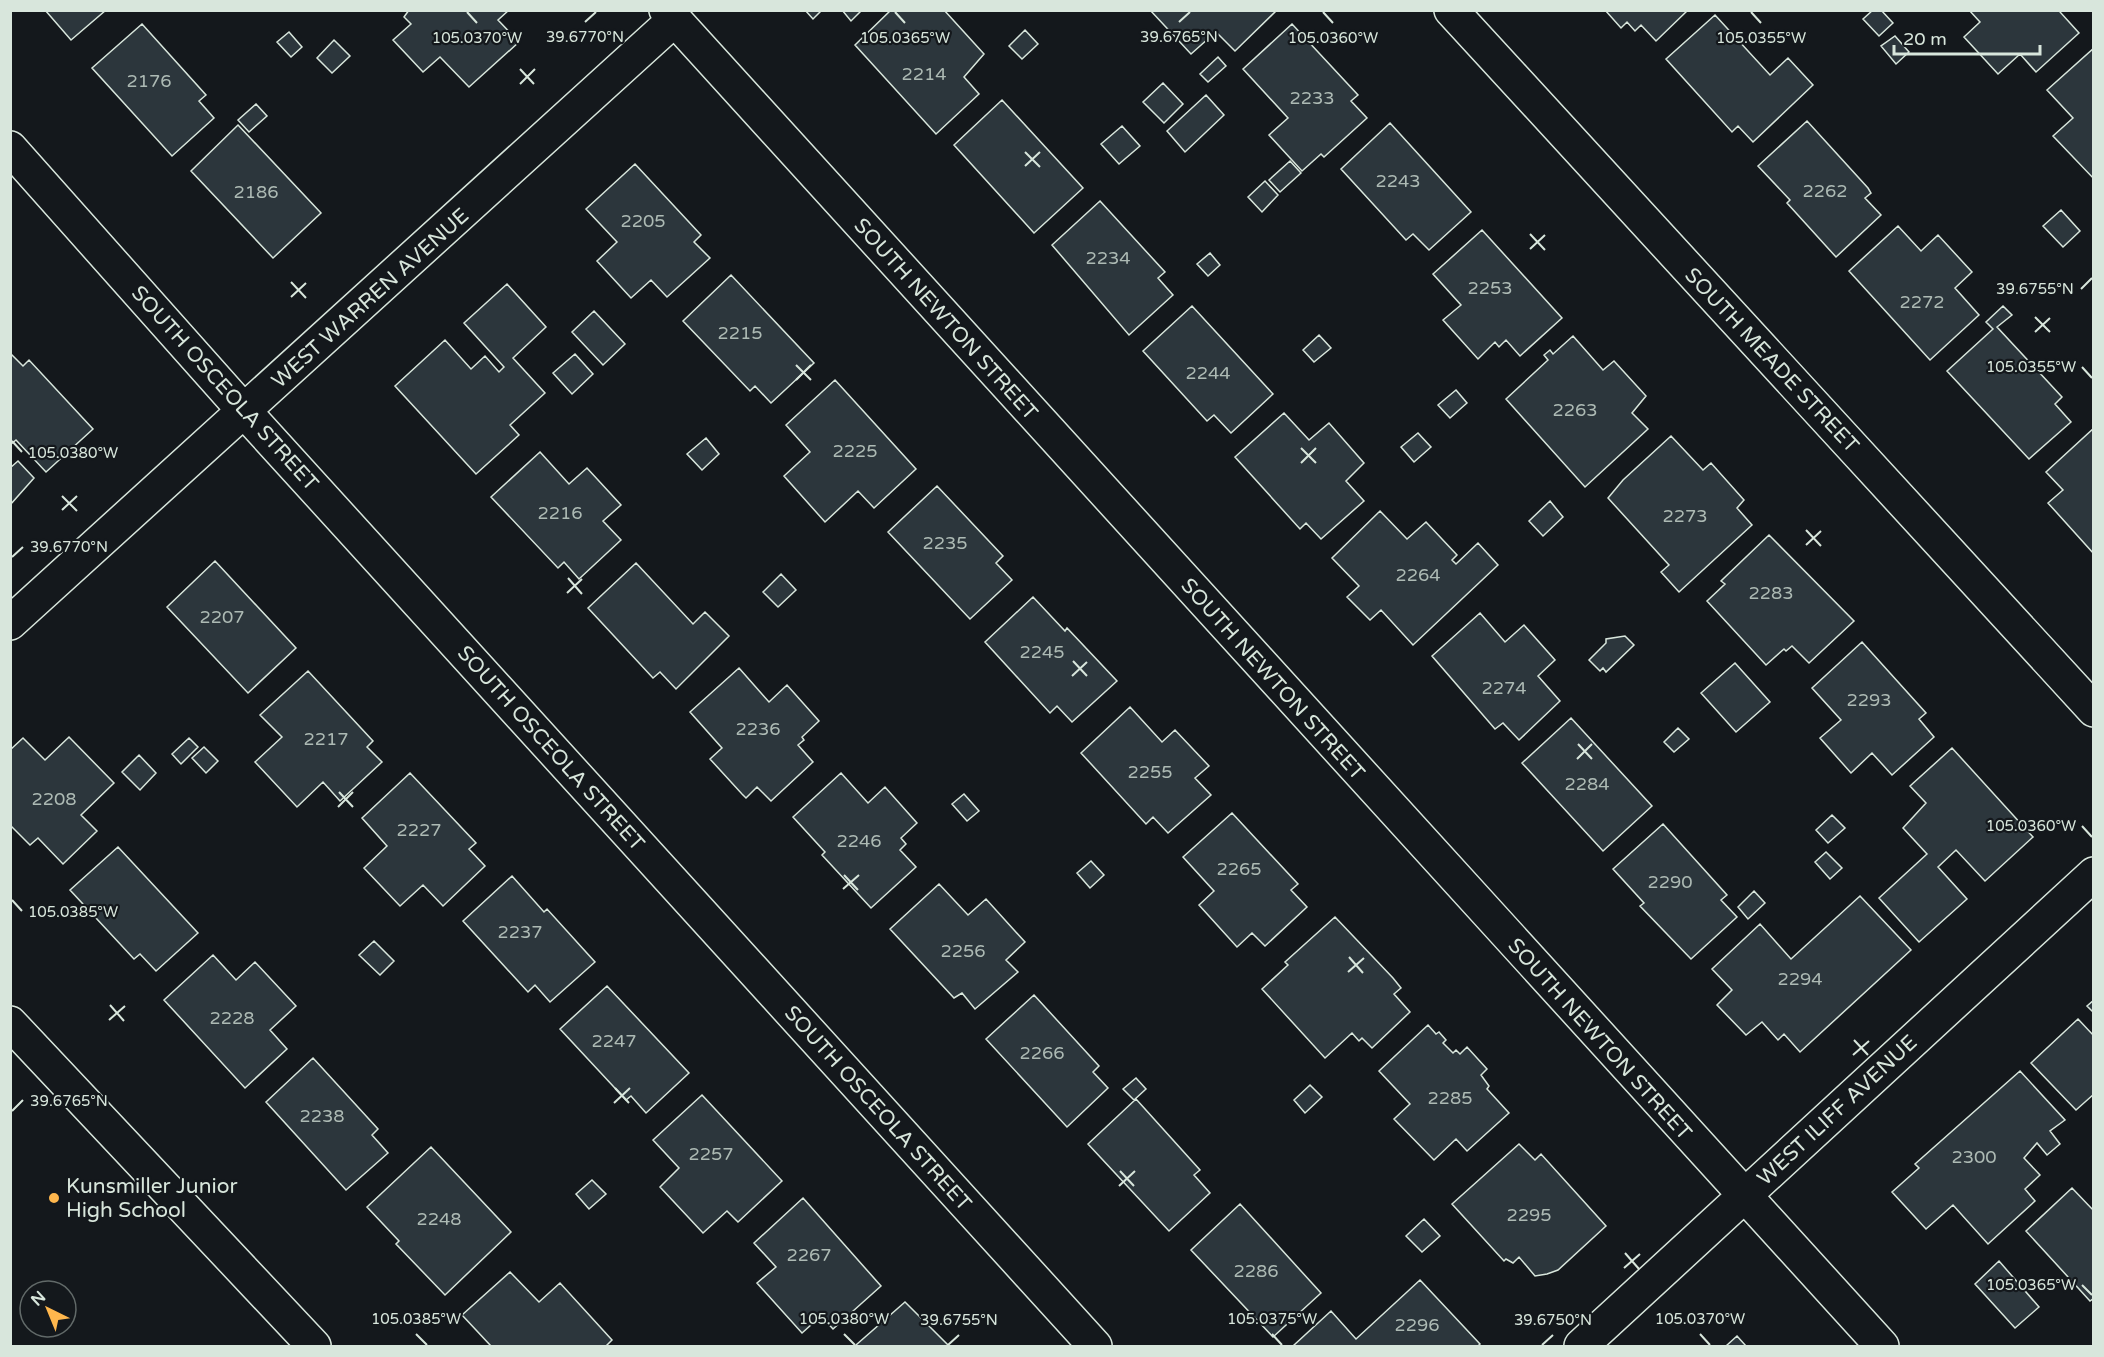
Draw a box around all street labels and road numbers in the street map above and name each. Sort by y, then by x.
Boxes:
street label: WEST WARREN AVENUE [267,203,474,393]
street label: SOUTH NEWTON STREET [848,213,1043,425]
street label: SOUTH MEADE STREET [1679,263,1864,458]
street label: SOUTH OSCEOLA STREET [126,281,323,496]
street label: SOUTH NEWTON STREET [1175,573,1370,785]
street label: SOUTH OSCEOLA STREET [452,641,649,856]
street label: SOUTH NEWTON STREET [1502,933,1697,1145]
street label: SOUTH OSCEOLA STREET [779,1001,976,1216]
street label: WEST ILIFF AVENUE [1752,1030,1922,1191]

